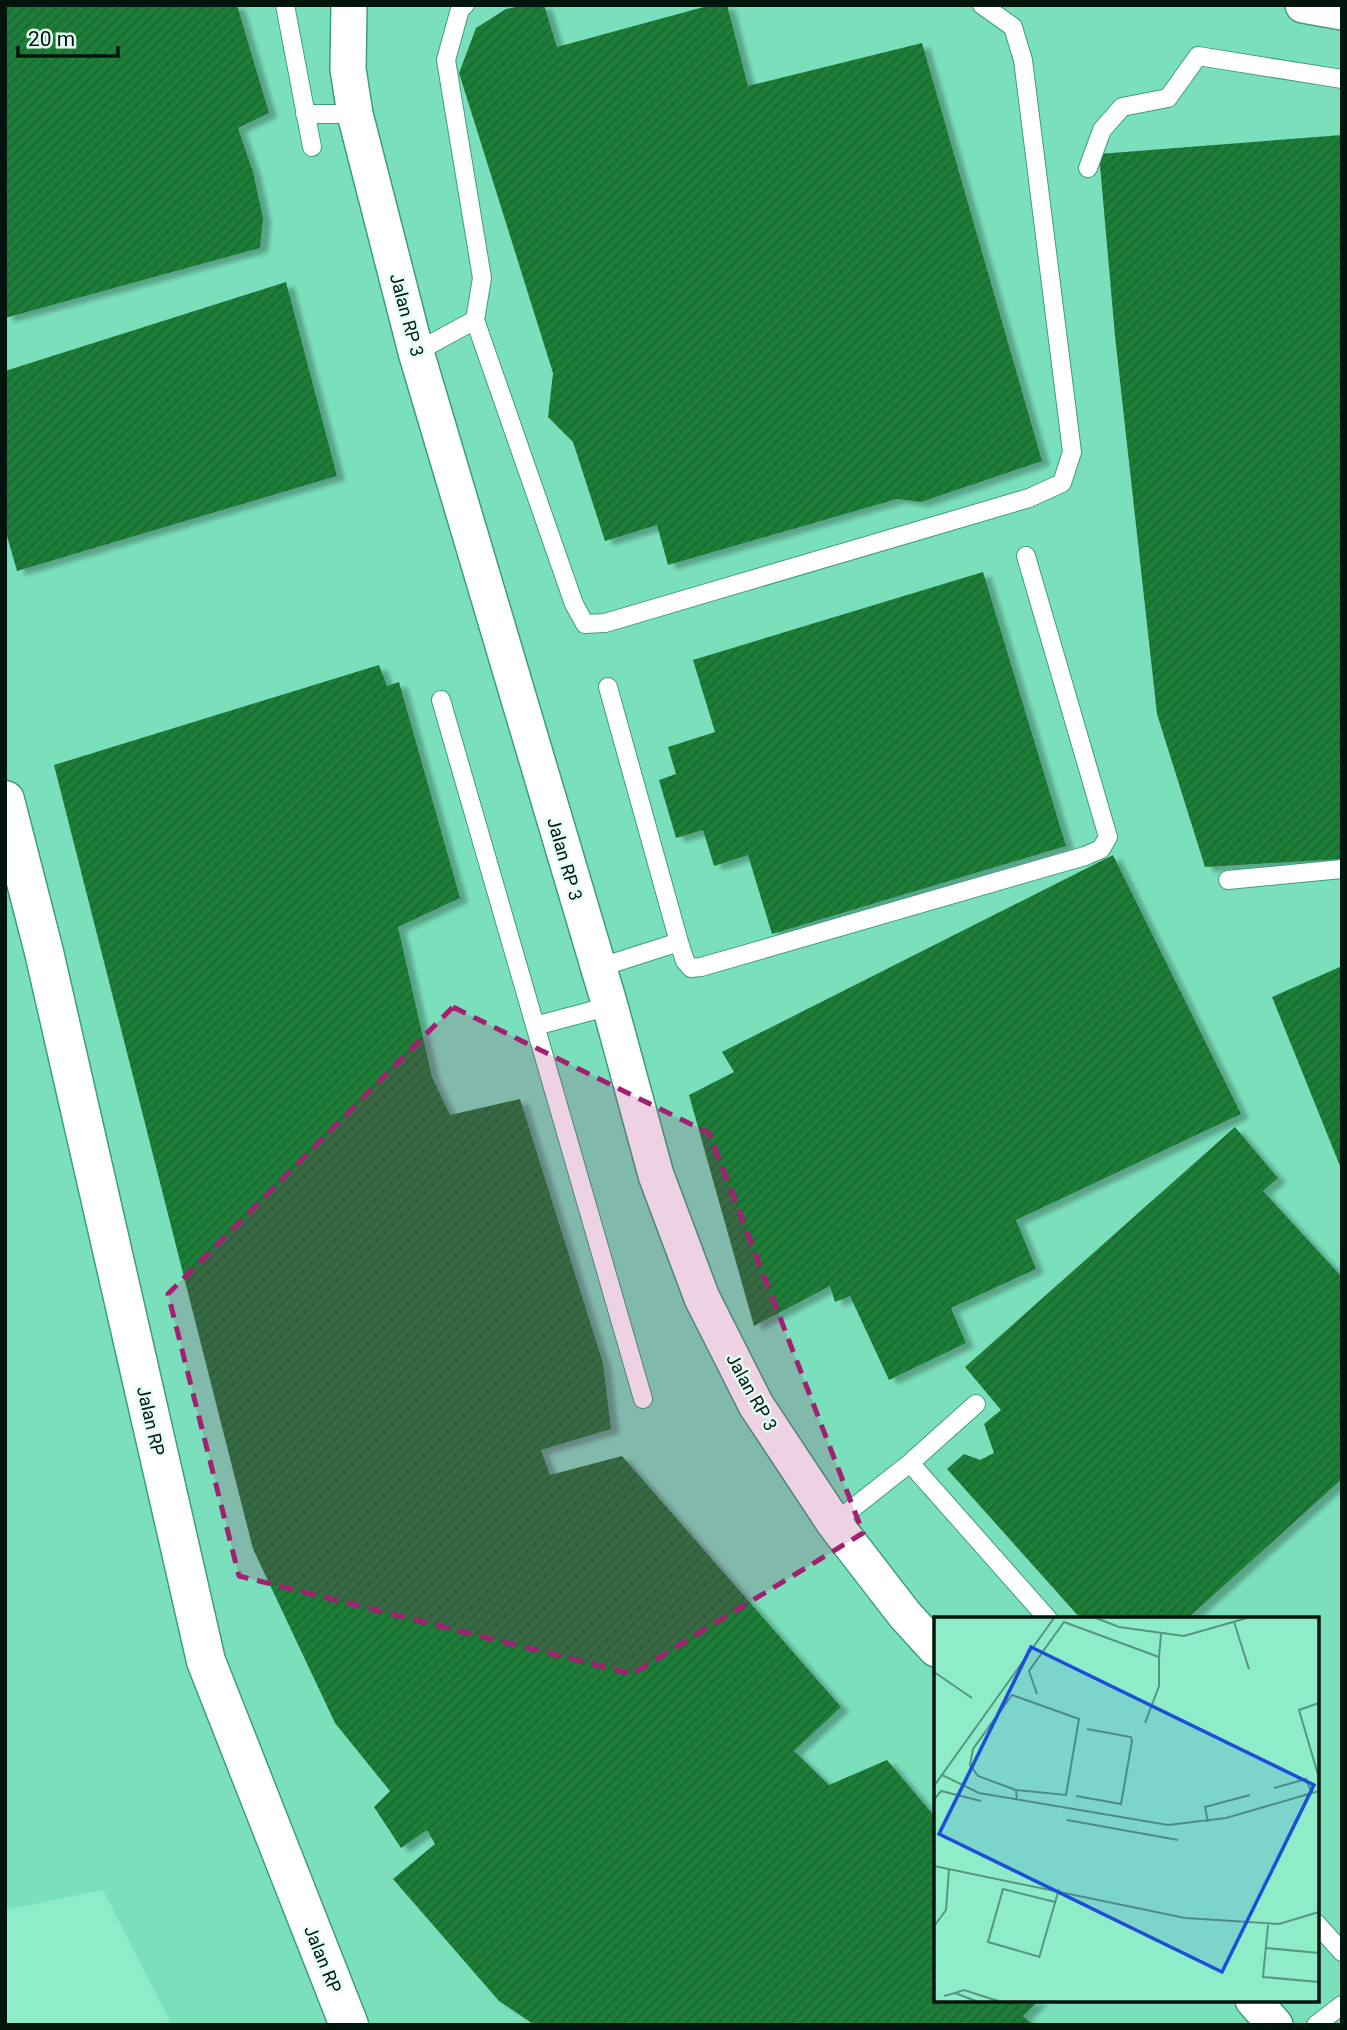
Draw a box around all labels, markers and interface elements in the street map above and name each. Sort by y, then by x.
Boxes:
scale bar [18,14,117,58]
text: 20 m [28,27,75,51]
street label: Jalan RP 3 [386,271,428,359]
street label: Jalan RP 3 [543,815,587,903]
street label: Jalan RP 3 [722,1350,782,1434]
street label: Jalan RP [133,1384,169,1458]
inset map [934,1617,1319,2002]
street label: Jalan RP [300,1922,346,1996]

